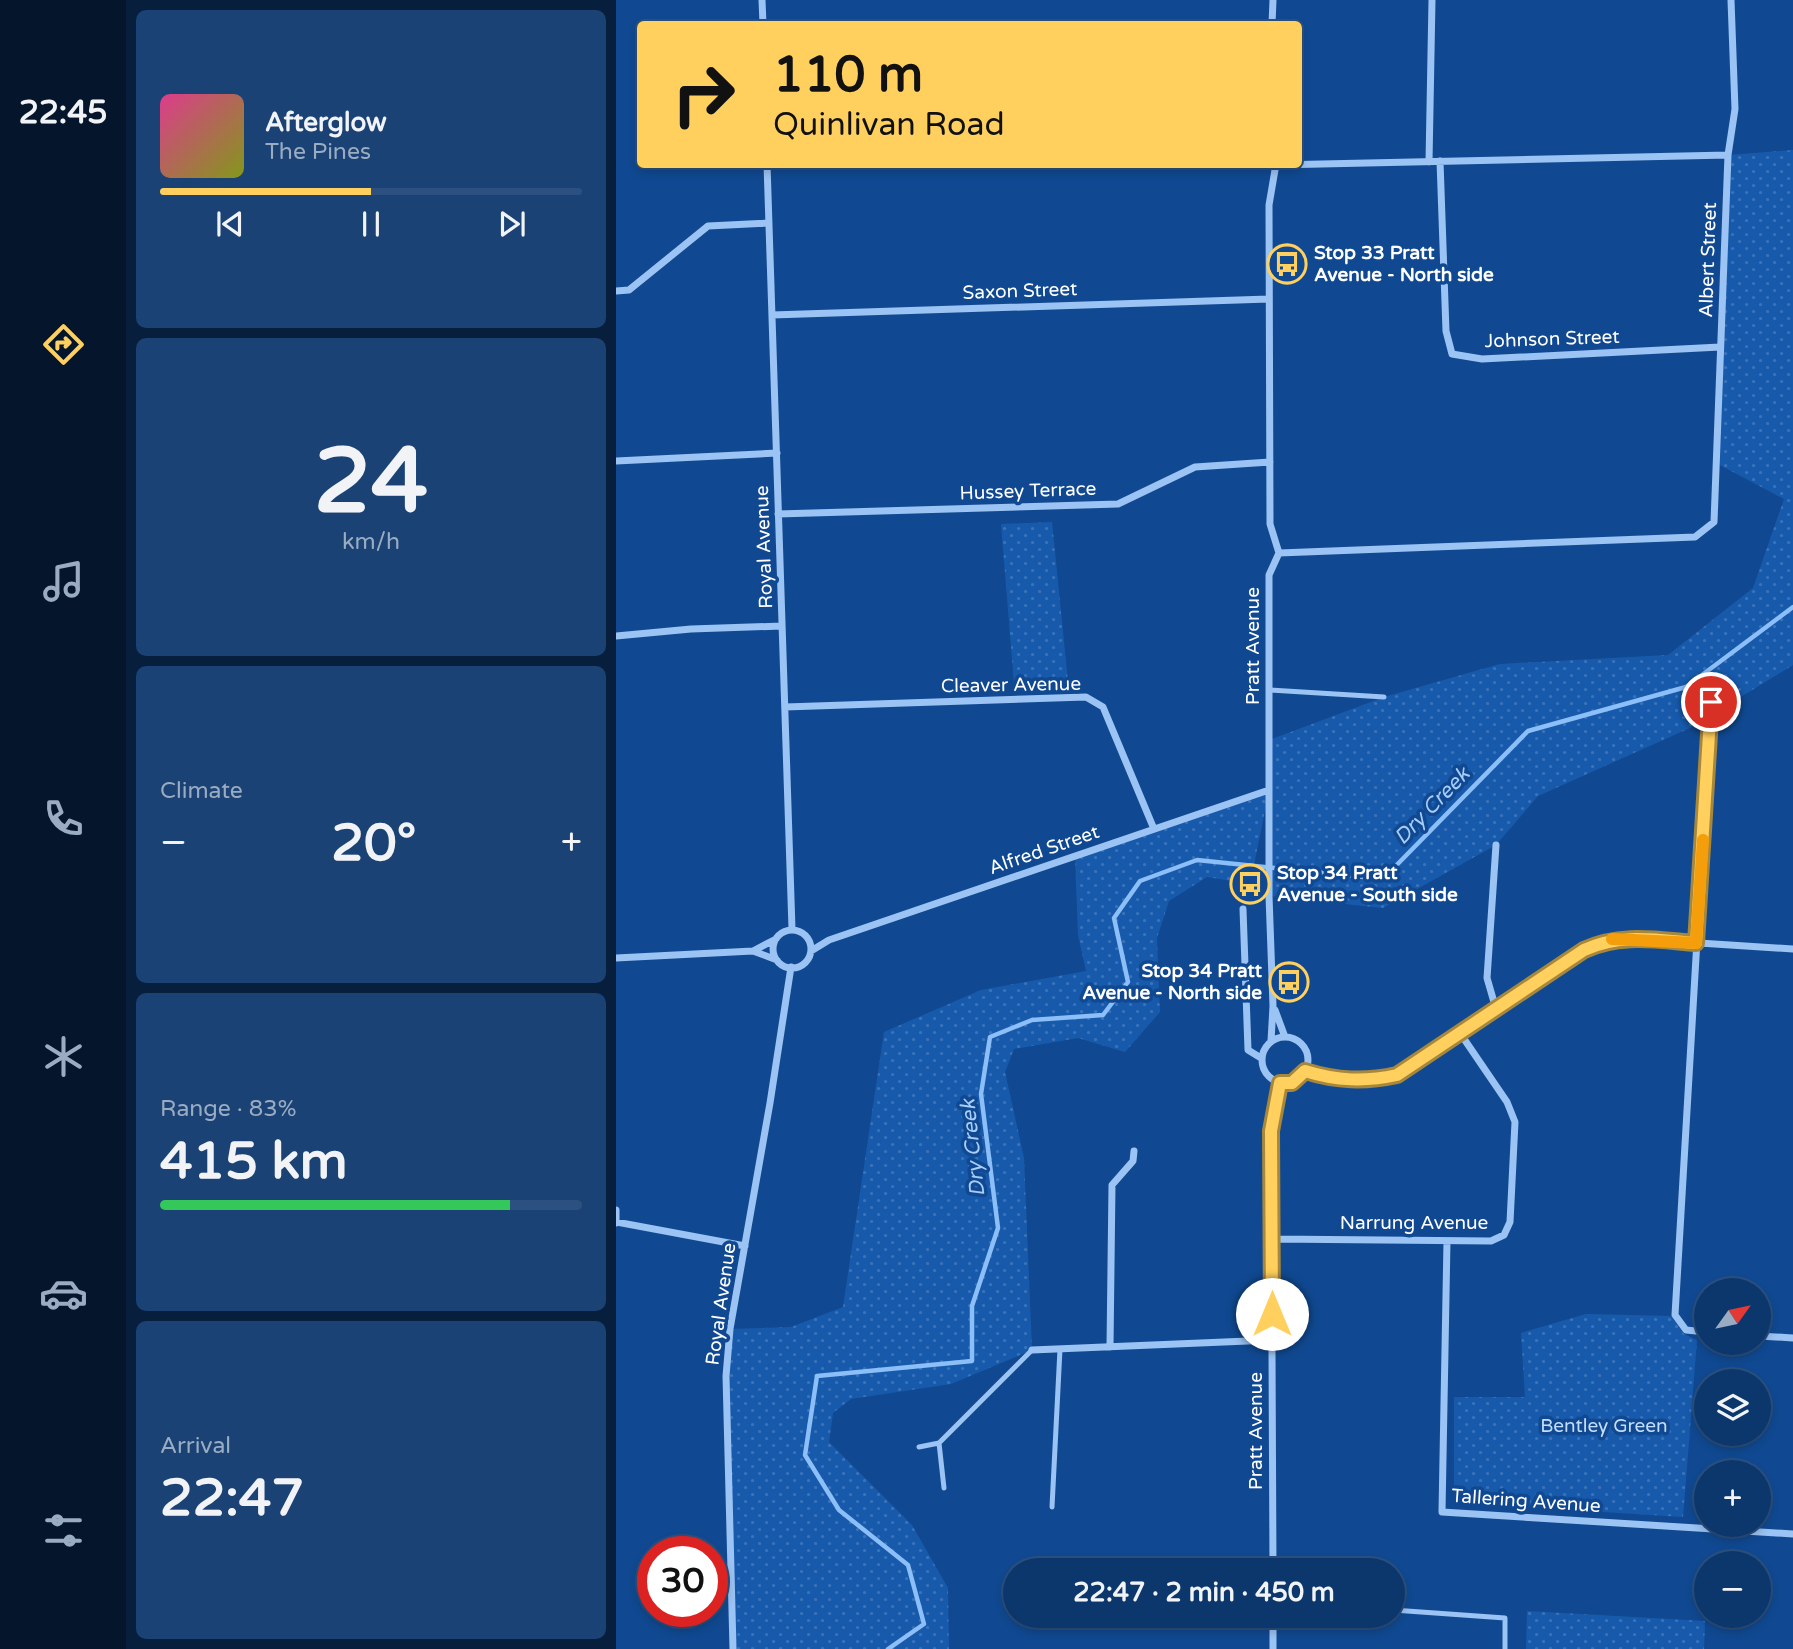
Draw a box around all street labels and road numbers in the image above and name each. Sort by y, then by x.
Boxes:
street label: Albert Street [1695,202,1721,318]
street label: Saxon Street [962,278,1078,304]
street label: Johnson Street [1484,326,1620,352]
street label: Hussey Terrace [959,478,1097,504]
street label: Royal Avenue [751,485,777,609]
street label: Pratt Avenue [1242,587,1264,705]
street label: Cleaver Avenue [941,673,1081,697]
street label: Alfred Street [986,821,1102,879]
street label: Narrung Avenue [1340,1212,1488,1234]
street label: Royal Avenue [702,1241,740,1367]
street label: Pratt Avenue [1245,1372,1267,1490]
street label: Tallering Avenue [1451,1485,1601,1517]

